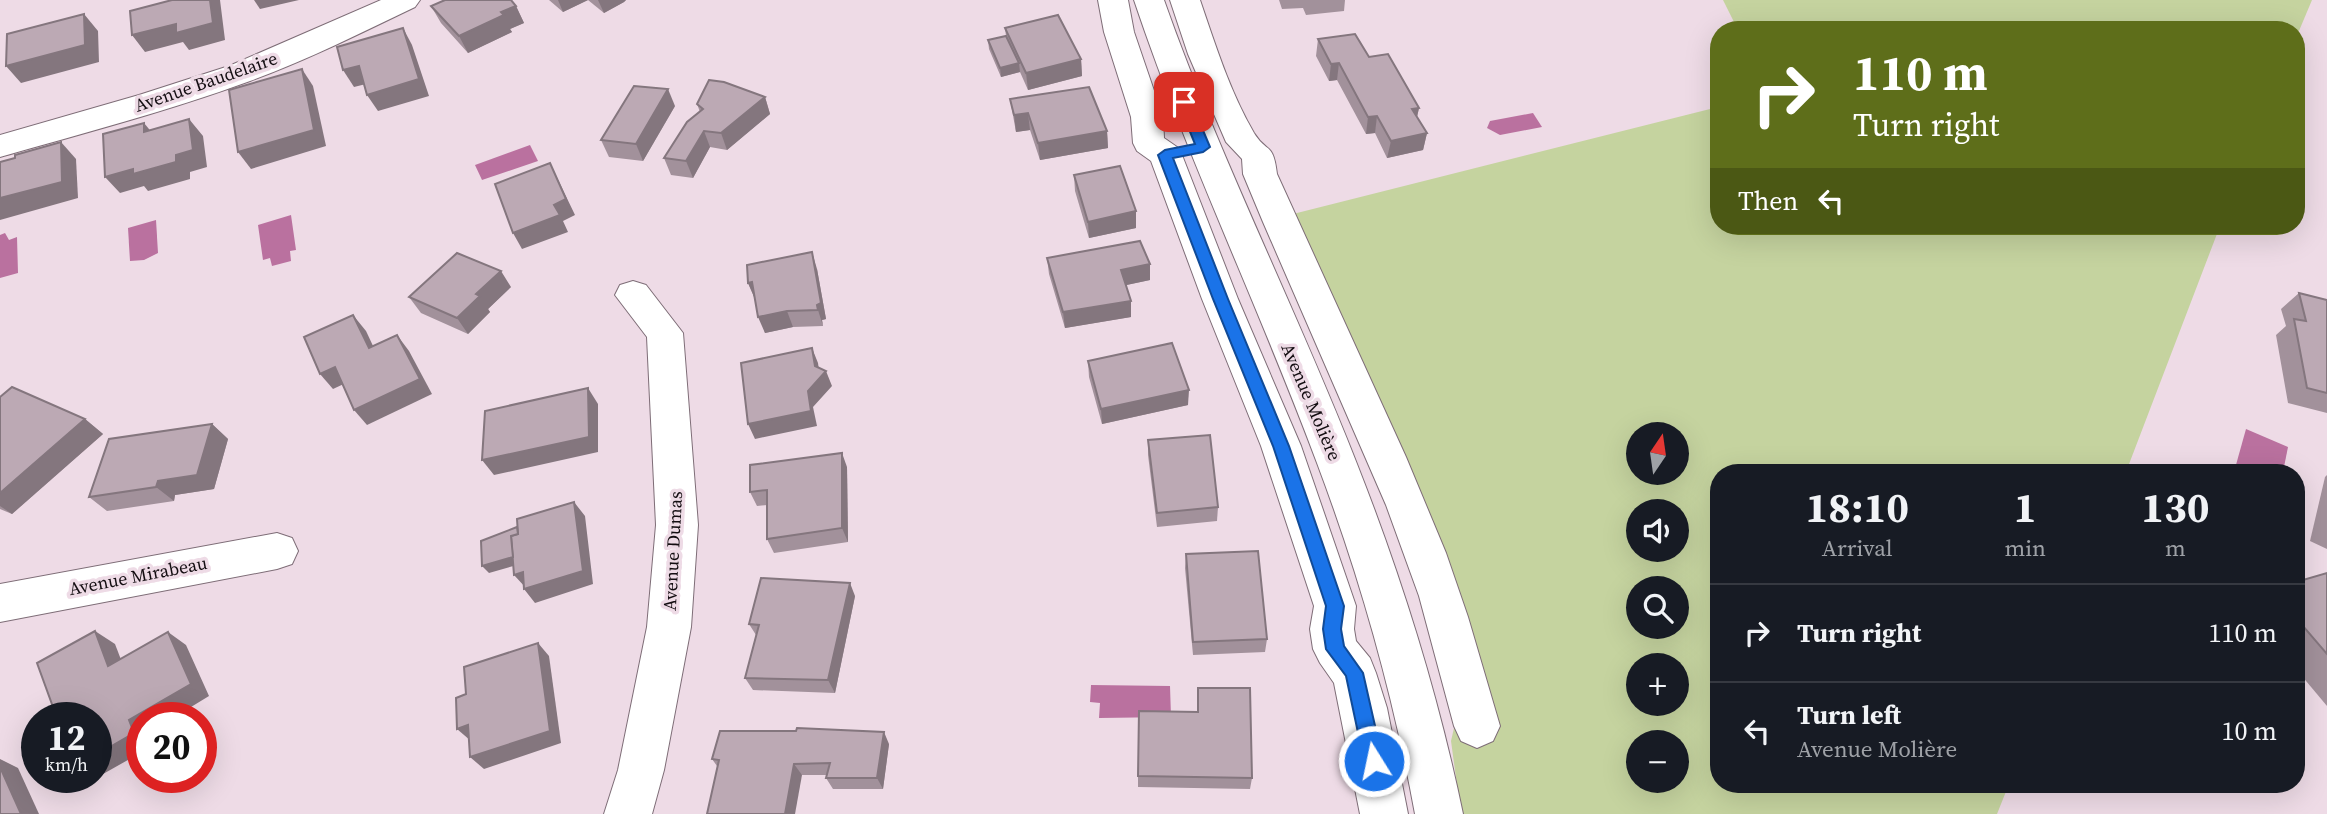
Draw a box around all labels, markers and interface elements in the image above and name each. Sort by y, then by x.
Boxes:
text: 110 m [1853,39,1988,106]
street label: Avenue Baudelaire [131,45,281,118]
icon: right [1738,49,1829,140]
pin [1154,72,1214,132]
icon: arrive [1165,83,1203,121]
text: Turn right [1853,103,1999,147]
icon: left [1812,182,1850,220]
text: Then [1738,183,1798,219]
street label: Avenue Molière [1275,339,1347,464]
north arrow [1626,422,1689,485]
map controls [1626,422,1689,793]
text: 18:10 [1805,478,1909,536]
text: 1 [2014,478,2037,536]
text: 130 [2141,478,2210,536]
street label: Avenue Dumas [657,490,688,611]
button: sound [1626,499,1689,562]
text: Arrival [1822,532,1893,564]
text: min [2004,532,2046,564]
text: m [2165,532,2186,564]
street label: Avenue Mirabeau [67,550,209,601]
button: search [1626,576,1689,639]
icon: right [1738,614,1776,652]
text: Turn right [1797,615,1921,651]
text: 110 m [2209,615,2277,651]
button: + [1626,653,1689,716]
text: Turn left [1797,697,1901,733]
speed limit sign: 20 [126,702,217,793]
icon: left [1738,712,1776,750]
text: 10 m [2222,713,2277,749]
text: 12 [48,714,85,762]
position arrow [1337,724,1411,798]
button: − [1626,730,1689,793]
text: Avenue Molière [1797,733,1957,765]
text: km/h [45,752,88,777]

